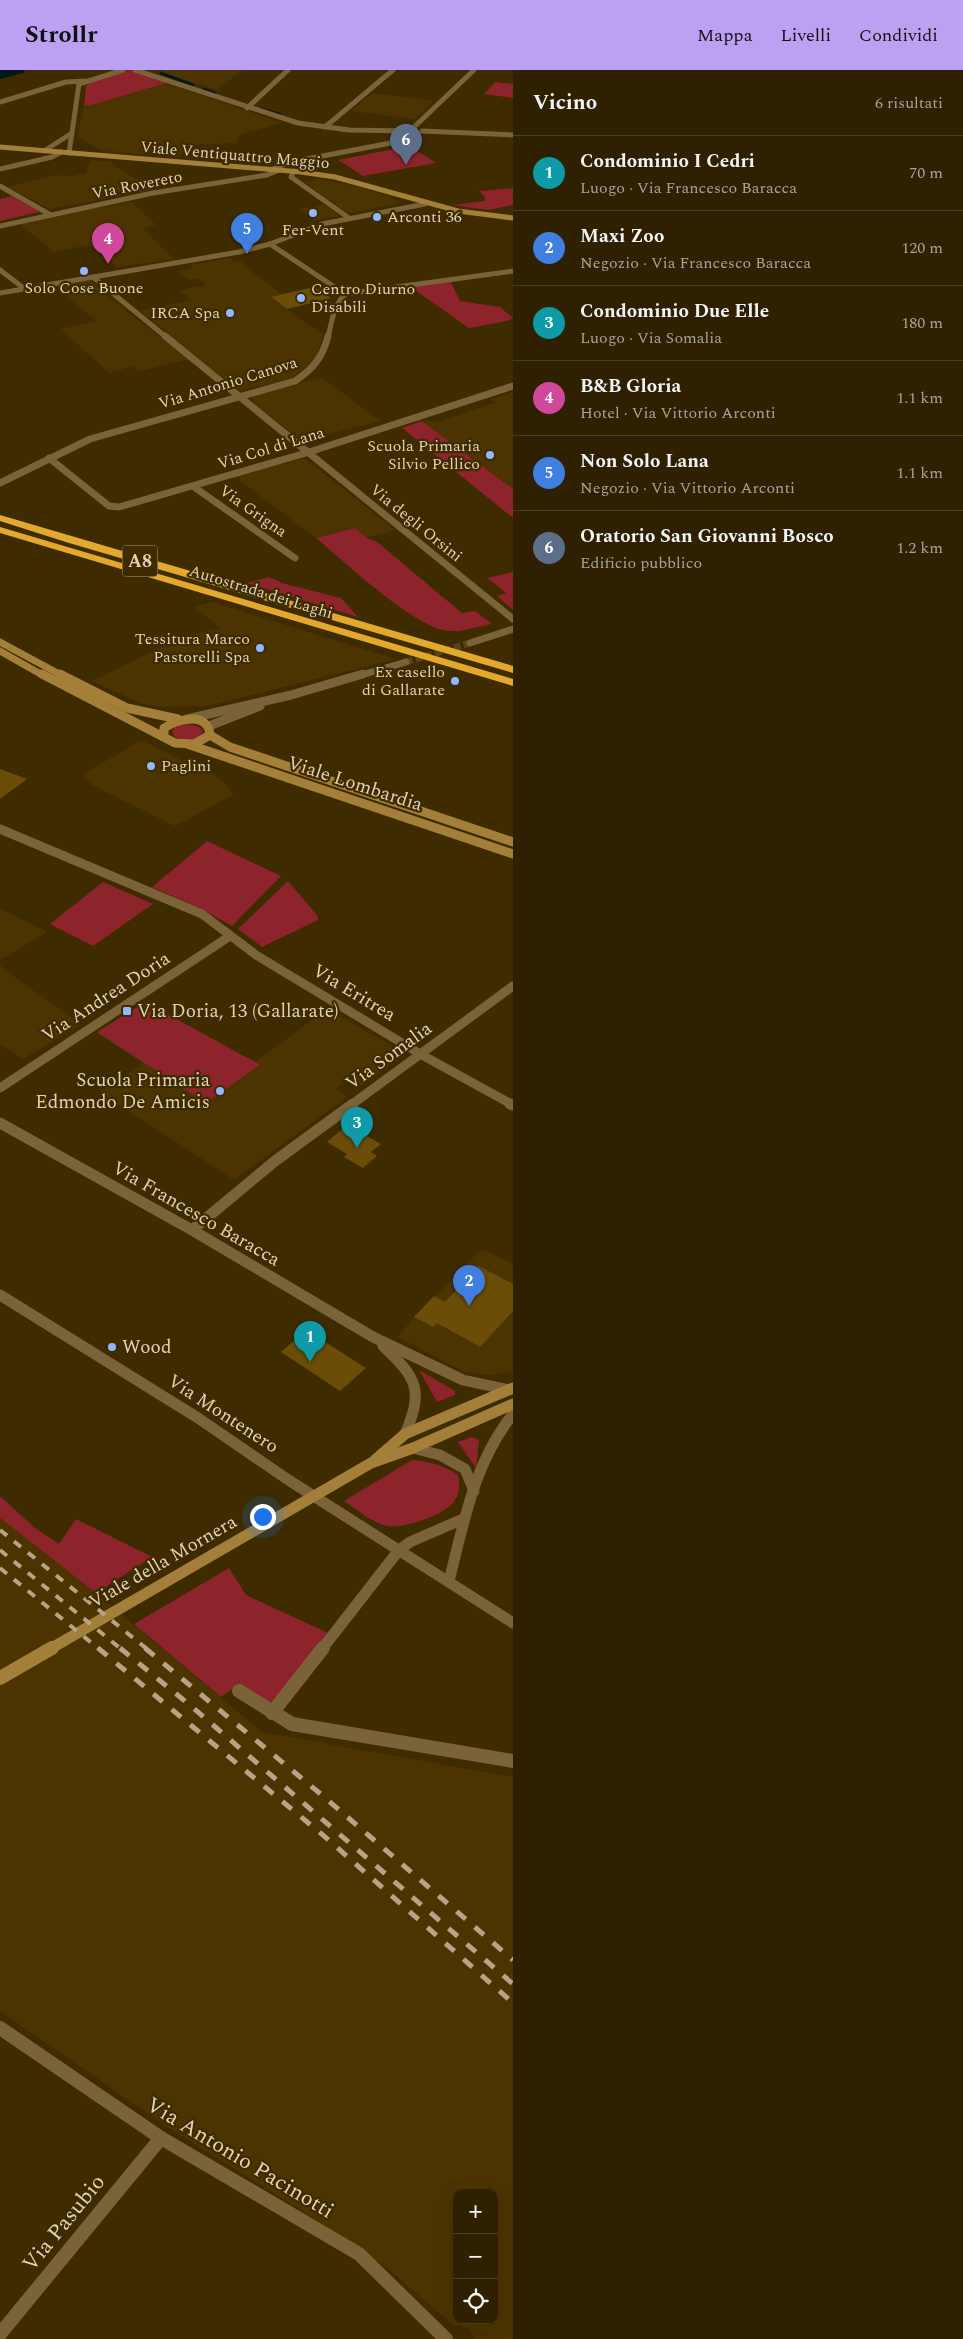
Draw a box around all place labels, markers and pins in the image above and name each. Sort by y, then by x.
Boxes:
pin: 6 [390,124,422,165]
place label: Arconti 36 [387,205,462,229]
marker: Fer-Vent [307,207,319,219]
marker: Arconti 36 [371,211,383,223]
pin: 5 [231,213,263,254]
place label: Fer-Vent [282,218,345,242]
pin: 4 [92,223,124,264]
marker: Solo Cose Buone [78,265,90,277]
place label: Solo Cose Buone [25,276,143,300]
place label: Centro Diurno Disabili [311,277,415,319]
marker: Centro Diurno Disabili [295,292,307,304]
place label: IRCA Spa [150,301,220,325]
marker: IRCA Spa [224,307,236,319]
place label: Scuola Primaria Silvio Pellico [367,434,480,476]
marker: Scuola Primaria Silvio Pellico [484,449,496,461]
place label: Tessitura Marco Pastorelli Spa [135,627,250,669]
marker: Tessitura Marco Pastorelli Spa [254,642,266,654]
place label: Ex casello di Gallarate [362,660,445,702]
marker: Ex casello di Gallarate [449,675,461,687]
place label: Paglini [161,754,211,778]
marker: Paglini [145,760,157,772]
place label: Via Doria, 13 (Gallarate) [137,997,339,1026]
marker: Via Doria, 13 (Gallarate) [121,1005,133,1017]
place label: Scuola Primaria Edmondo De Amicis [35,1066,211,1117]
marker: Scuola Primaria Edmondo De Amicis [214,1085,226,1097]
pin: 3 [341,1107,373,1148]
pin: 2 [453,1265,485,1306]
pin: 1 [294,1321,326,1362]
place label: Wood [122,1333,172,1362]
marker: Wood [106,1341,118,1353]

